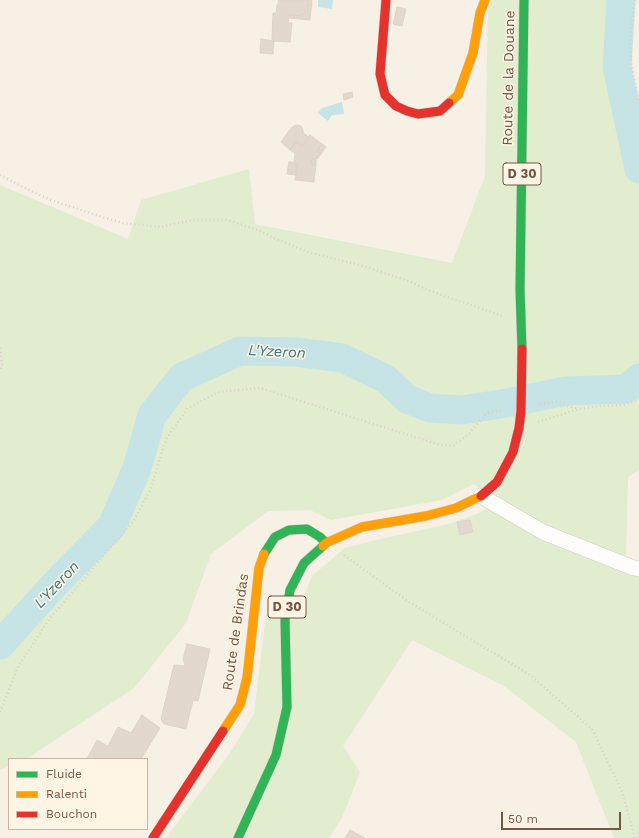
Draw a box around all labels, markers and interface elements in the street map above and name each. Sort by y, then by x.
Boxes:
street label: Route de la Douane [499,10,519,146]
road number: D 30 [503,163,541,185]
water label: L'Yzeron [248,342,306,362]
water label: L'Yzeron [31,558,83,612]
street label: Route de Brindas [219,573,253,691]
road number: D 30 [268,596,306,618]
legend [8,758,148,830]
text: Fluide [46,767,82,781]
text: Ralenti [46,787,87,801]
scale bar [503,804,623,830]
text: Bouchon [46,807,97,821]
text: 50 m [508,812,538,826]

